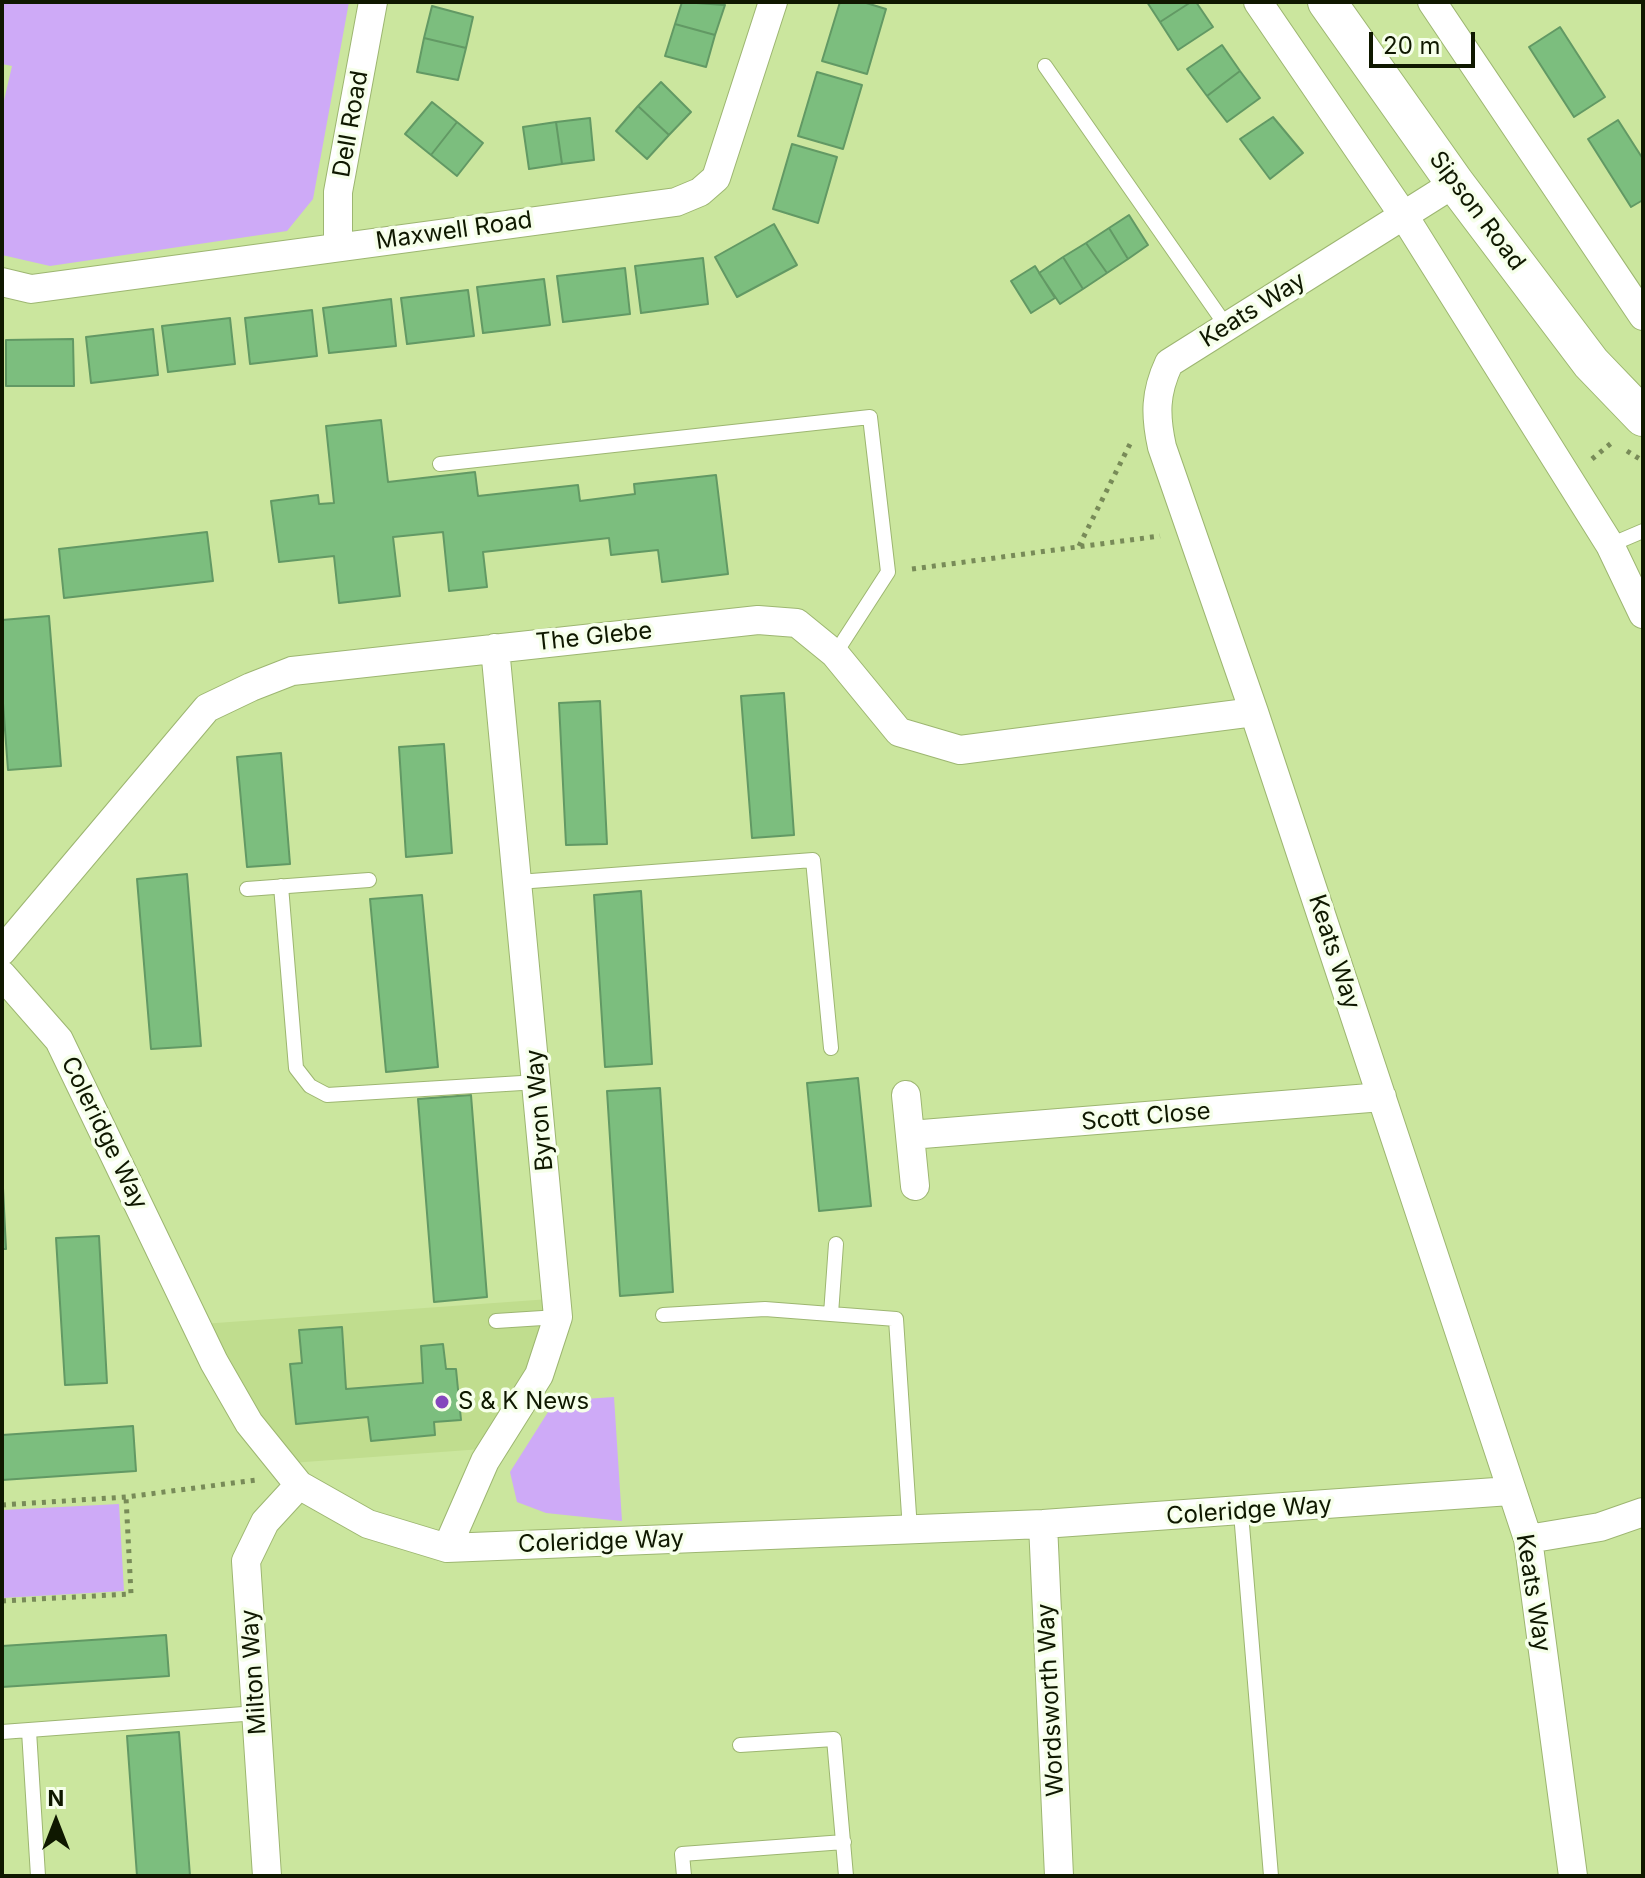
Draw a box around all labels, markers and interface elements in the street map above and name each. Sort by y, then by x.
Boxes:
scale bar [1373,16,1479,66]
text: 20 m [1383,31,1441,60]
street label: Dell Road [327,69,375,179]
street label: Sipson Road [1423,146,1531,276]
street label: Maxwell Road [374,206,534,256]
street label: Keats Way [1195,266,1311,354]
street label: The Glebe [534,617,654,657]
street label: Keats Way [1302,891,1366,1013]
street label: Byron Way [520,1048,560,1172]
street label: Coleridge Way [55,1052,153,1214]
street label: Scott Close [1080,1097,1212,1137]
place label: S & K News [458,1388,589,1416]
marker: S & K News [433,1393,451,1411]
street label: Coleridge Way [1165,1491,1333,1531]
street label: Coleridge Way [517,1525,685,1559]
street label: Keats Way [1509,1532,1557,1654]
street label: Wordsworth Way [1032,1603,1070,1797]
street label: Milton Way [235,1608,273,1736]
north arrow [16,1782,96,1862]
text: N [48,1785,64,1811]

